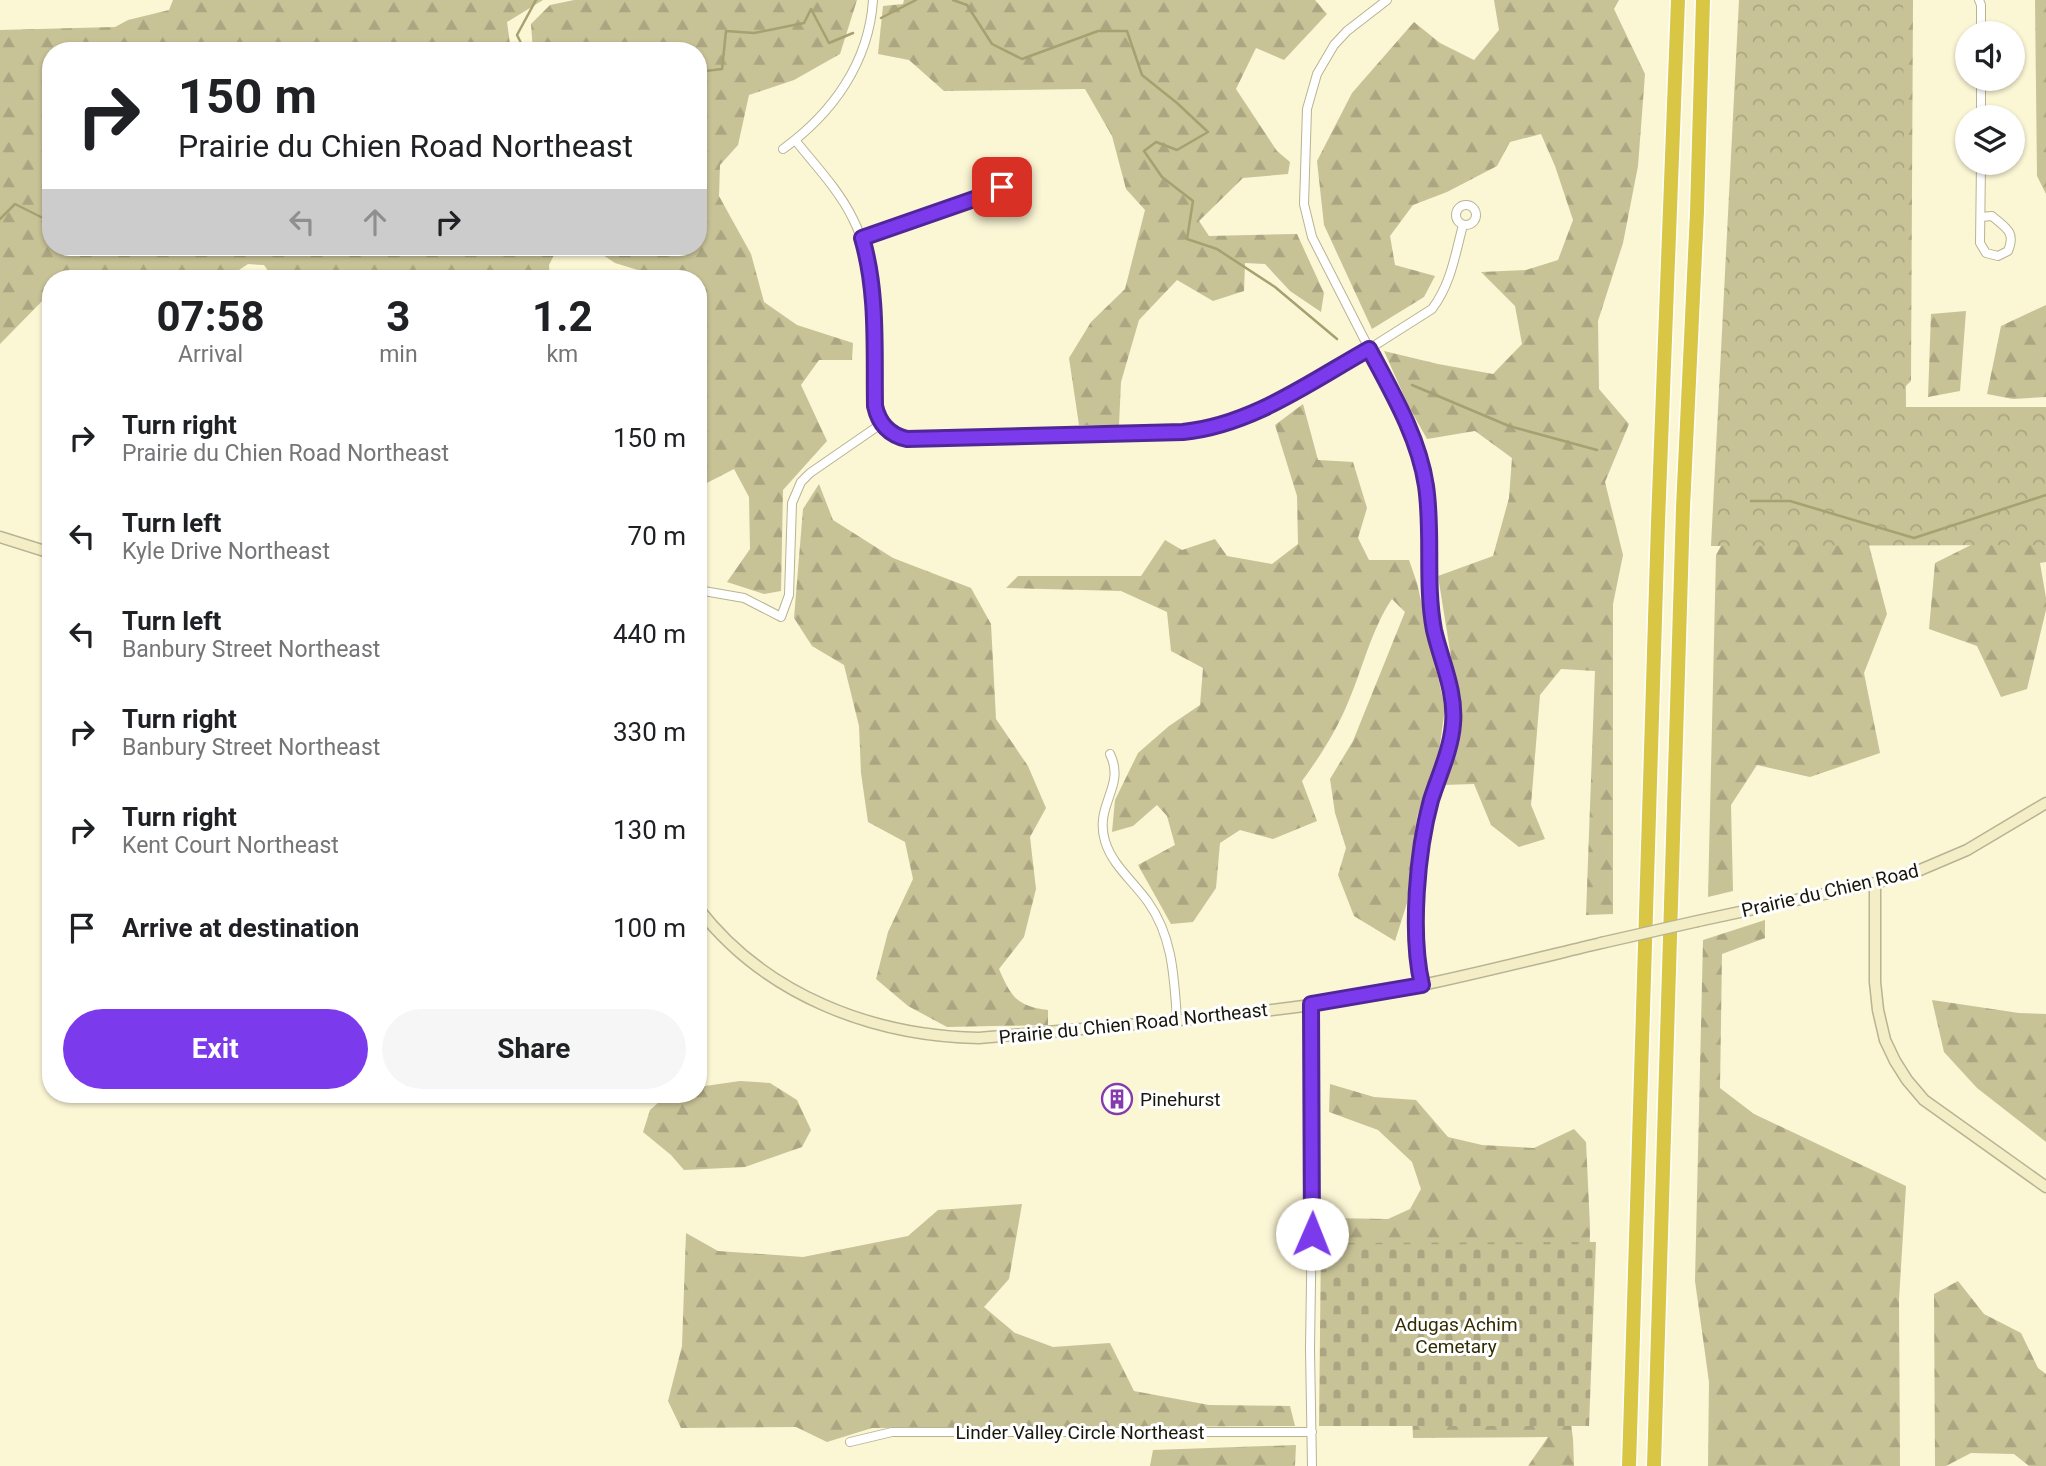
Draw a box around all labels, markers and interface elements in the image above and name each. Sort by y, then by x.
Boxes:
map controls [1955,21,2025,175]
button: sound [1955,21,2025,91]
text: 150 m [178,68,317,125]
icon: right [63,70,154,161]
button: layers [1955,105,2025,175]
text: Prairie du Chien Road Northeast [178,127,633,165]
pin [972,157,1032,217]
icon: arrive [983,168,1021,206]
icon: left [283,203,321,241]
icon: ahead [356,203,394,241]
icon: right [429,203,467,241]
text: 07:58 [156,292,265,341]
text: 3 [386,292,410,341]
text: 1.2 [532,292,592,341]
text: Arrival [178,341,243,368]
text: min [379,341,418,368]
text: km [546,341,578,368]
text: Turn right [122,410,237,440]
icon: right [63,419,101,457]
text: 150 m [613,423,686,453]
text: Prairie du Chien Road Northeast [122,440,449,467]
text: Turn left [122,508,221,538]
icon: left [63,517,101,555]
text: 70 m [628,521,686,551]
text: Kyle Drive Northeast [122,538,330,565]
text: Turn left [122,606,221,636]
icon: left [63,615,101,653]
text: 440 m [613,619,686,649]
text: Banbury Street Northeast [122,636,380,663]
text: Turn right [122,704,237,734]
icon: right [63,713,101,751]
text: 330 m [613,717,686,747]
text: Banbury Street Northeast [122,734,380,761]
text: Turn right [122,802,237,832]
icon: right [63,811,101,849]
text: 130 m [613,815,686,845]
text: Kent Court Northeast [122,832,339,859]
street label: Prairie du Chien Road [1739,859,1921,922]
icon: arrive [63,909,101,947]
text: Arrive at destination [122,913,359,943]
text: 100 m [613,913,686,943]
street label: Prairie du Chien Road Northeast [997,998,1269,1049]
button: Exit [63,1009,368,1089]
button: Share [382,1009,686,1089]
building icon: Pinehurst [1100,1082,1134,1116]
place label: Pinehurst [1140,1088,1221,1111]
position arrow [1275,1197,1349,1271]
park label: Adugas Achim Cemetary [1394,1313,1518,1358]
street label: Linder Valley Circle Northeast [955,1421,1205,1444]

